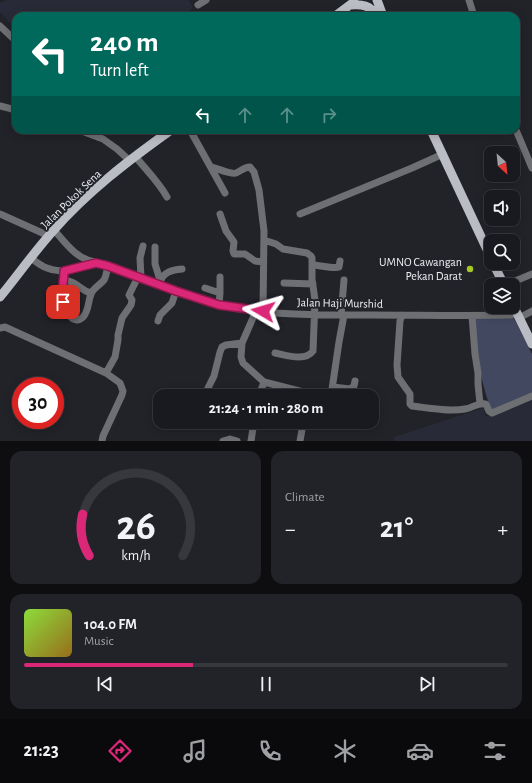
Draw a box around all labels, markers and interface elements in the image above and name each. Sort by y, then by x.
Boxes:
icon: left [24,28,76,80]
text: 240 m [90,29,159,57]
text: Turn left [90,62,149,80]
icon: left [192,104,214,126]
icon: ahead [234,104,256,126]
icon: ahead [276,104,298,126]
icon: right [318,104,340,126]
north arrow [484,146,520,182]
map controls [484,146,520,314]
street label: Jalan Pokok Sena [39,167,104,231]
button: sound [484,190,520,226]
button: search [484,234,520,270]
place label: UMNO Cawangan Pekan Darat [379,256,462,282]
marker: UMNO Cawangan Pekan Darat [465,264,475,274]
button: layers [484,278,520,314]
pin [46,285,80,319]
position arrow [242,290,284,332]
icon: arrive [52,291,74,313]
street label: Jalan Haji Murshid [297,296,383,311]
speed limit sign: 30 [12,377,64,429]
text: 21:24 · 1 min · 280 m [209,401,323,416]
text: Climate [285,491,324,504]
text: 26 [116,505,155,546]
text: 21° [380,513,413,543]
text: − [285,518,296,540]
text: + [497,518,508,540]
text: km/h [121,548,150,562]
text: 104.0 FM [84,617,137,632]
text: Music [84,635,114,648]
icon: previous [94,673,116,695]
icon: pause [255,673,277,695]
icon: next [416,673,438,695]
icon: directions [106,737,134,765]
icon: music [181,737,209,765]
icon: phone [256,737,284,765]
icon: climate [331,737,359,765]
icon: car [406,737,434,765]
icon: filters [481,737,509,765]
text: 21:23 [23,742,59,760]

